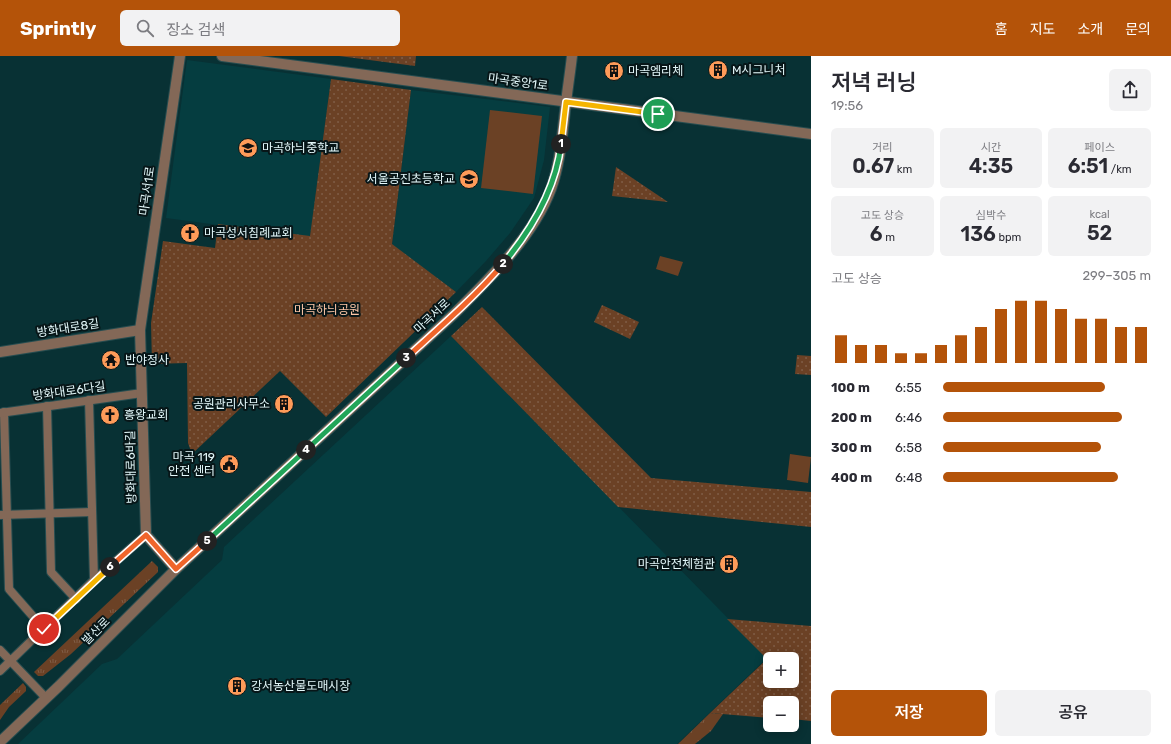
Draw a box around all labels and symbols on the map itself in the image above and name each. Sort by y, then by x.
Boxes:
building icon: M시그니처 [707,59,729,81]
building icon: 마곡엠리체 [603,60,625,82]
place label: M시그니처 [732,63,786,77]
place label: 마곡엠리체 [628,64,683,78]
street label: 마곡중앙1로 [487,71,549,93]
pin [641,97,675,131]
pin: 1 [551,134,571,154]
school or university icon: 마곡하늬중학교 [237,137,259,159]
place label: 마곡하늬중학교 [262,141,339,155]
street label: 마곡서1로 [137,166,157,216]
school or university icon: 서울공진초등학교 [458,168,480,190]
place label: 서울공진초등학교 [367,172,455,186]
church icon: 마곡성서침례교회 [179,222,201,244]
place label: 마곡성서침례교회 [204,226,292,240]
pin: 2 [493,254,513,274]
street label: 마곡서로 [411,296,453,336]
park label: 마곡하늬공원 [294,303,360,317]
street label: 방화대로8길 [36,316,100,340]
pin: 3 [396,348,416,368]
temple icon: 반야정사 [100,349,122,371]
place label: 반야정사 [125,353,169,367]
street label: 방화대로6다길 [32,379,106,403]
building icon: 공원관리사무소 [273,393,295,415]
place label: 공원관리사무소 [193,397,270,411]
church icon: 흥왕교회 [99,404,121,426]
place label: 흥왕교회 [124,408,168,422]
street label: 방화대로6바길 [123,430,139,504]
pin: 4 [296,440,316,460]
place label: 마곡 119 안전 센터 [168,450,215,478]
public building icon: 마곡 119 안전 센터 [218,453,240,475]
pin: 5 [197,531,217,551]
building icon: 마곡안전체험관 [718,553,740,575]
pin: 6 [100,557,120,577]
place label: 마곡안전체험관 [638,557,715,571]
pin [27,612,61,646]
street label: 발산로 [79,614,113,648]
building icon: 강서농산물도매시장 [226,675,248,697]
place label: 강서농산물도매시장 [251,679,350,693]

